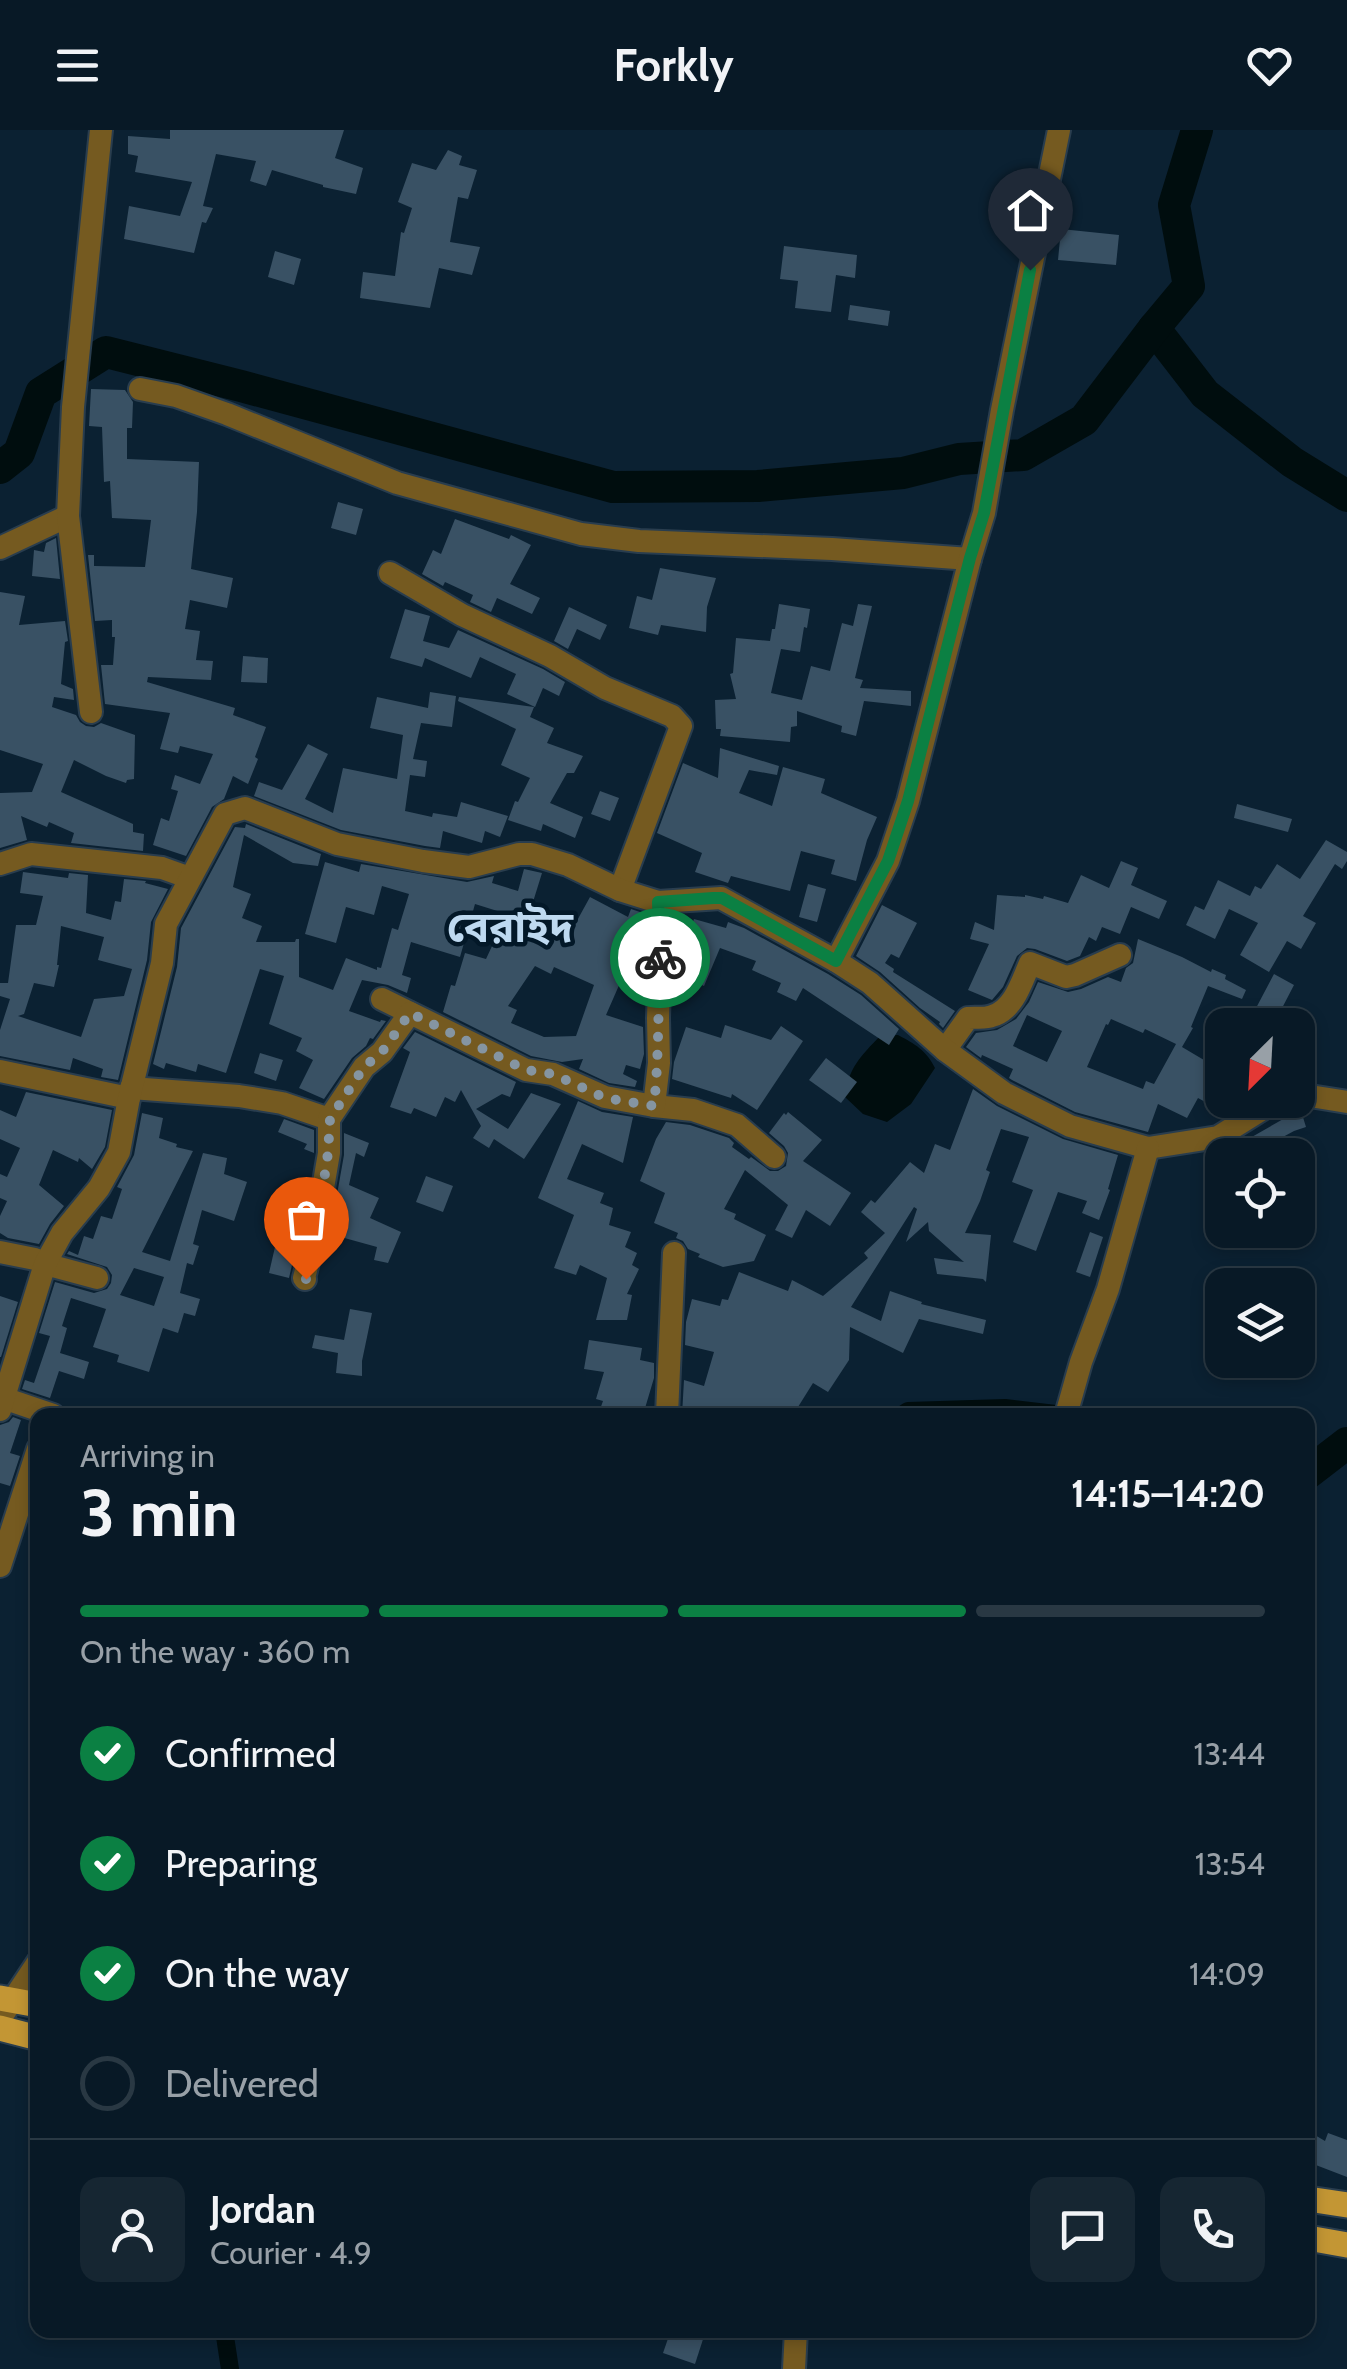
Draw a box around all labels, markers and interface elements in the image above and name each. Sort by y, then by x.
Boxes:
icon: menu [50,38,105,93]
text: Forkly [613,38,734,92]
icon: heart [1242,38,1297,93]
pin [988,168,1073,271]
icon: home [1003,183,1058,238]
district label: বেরাইদ [447,901,574,953]
courier [610,908,710,1008]
icon: bike [633,931,688,986]
north arrow [1205,1008,1315,1118]
map controls [1205,1008,1315,1378]
button: locate [1205,1138,1315,1248]
pin [264,1177,349,1280]
icon: bag [279,1192,334,1247]
button: layers [1205,1268,1315,1378]
text: Arriving in [80,1436,215,1475]
text: 14:15–14:20 [1071,1470,1265,1517]
text: 3 min [80,1473,238,1552]
text: On the way · 360 m [80,1632,350,1671]
icon: check [80,1726,135,1781]
text: Confirmed [165,1730,336,1777]
text: 13:44 [1194,1734,1265,1773]
icon: check [80,1836,135,1891]
text: Preparing [165,1840,317,1887]
text: 13:54 [1195,1844,1265,1883]
icon: check [80,1946,135,2001]
text: On the way [165,1950,349,1997]
text: 14:09 [1189,1954,1265,1993]
text: Delivered [165,2060,319,2107]
button: person [80,2177,185,2282]
button: chat [1030,2177,1135,2282]
button: phone [1160,2177,1265,2282]
text: Jordan [210,2186,316,2233]
text: Courier · 4.9 [210,2233,372,2272]

